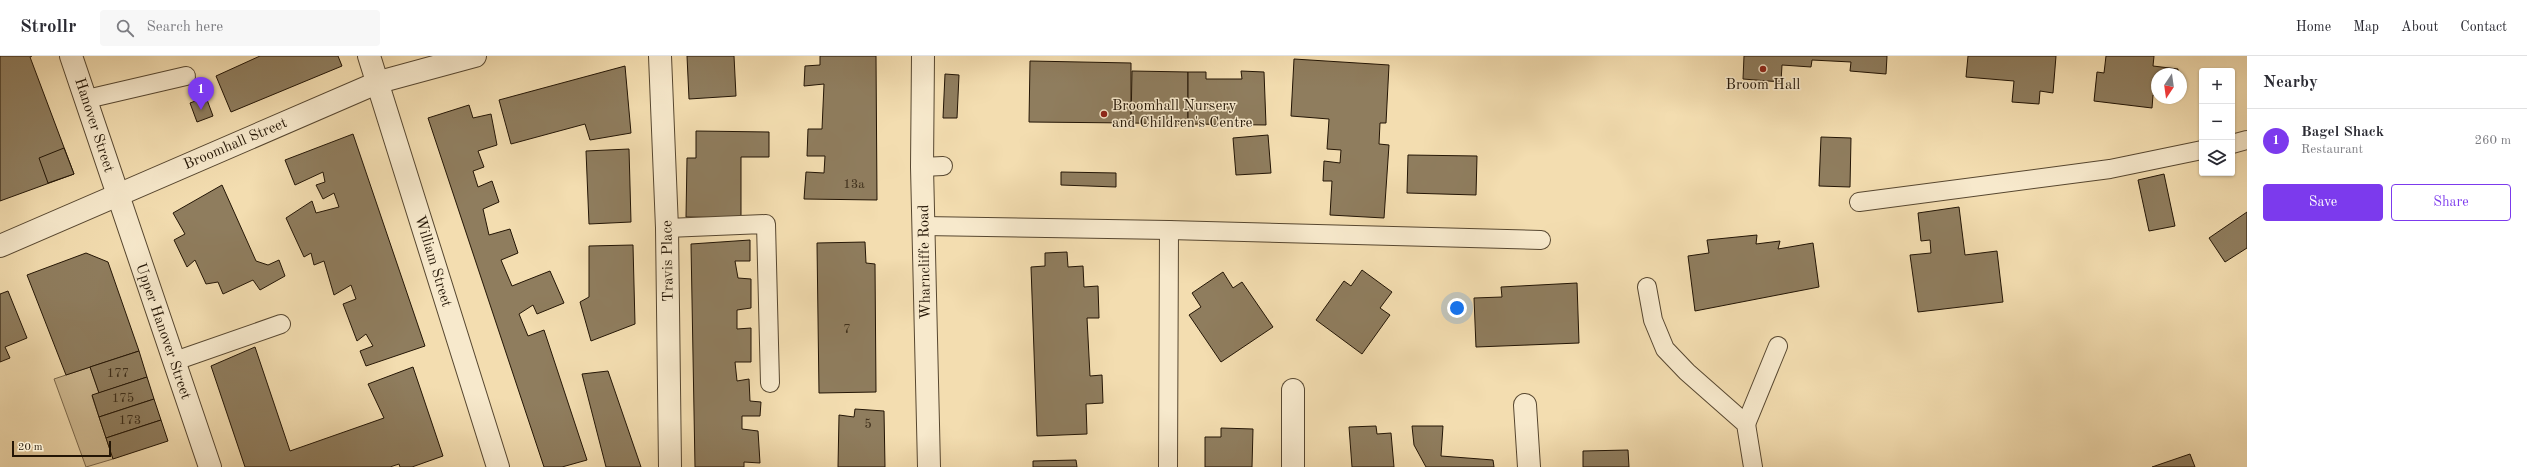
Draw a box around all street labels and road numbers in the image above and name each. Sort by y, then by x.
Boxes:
street label: Hanover Street [71,76,116,175]
street label: Broomhall Street [182,116,290,173]
street label: Wharncliffe Road [917,204,934,320]
street label: William Street [412,214,454,309]
street label: Travis Place [660,220,677,302]
street label: Upper Hanover Street [132,262,193,401]

